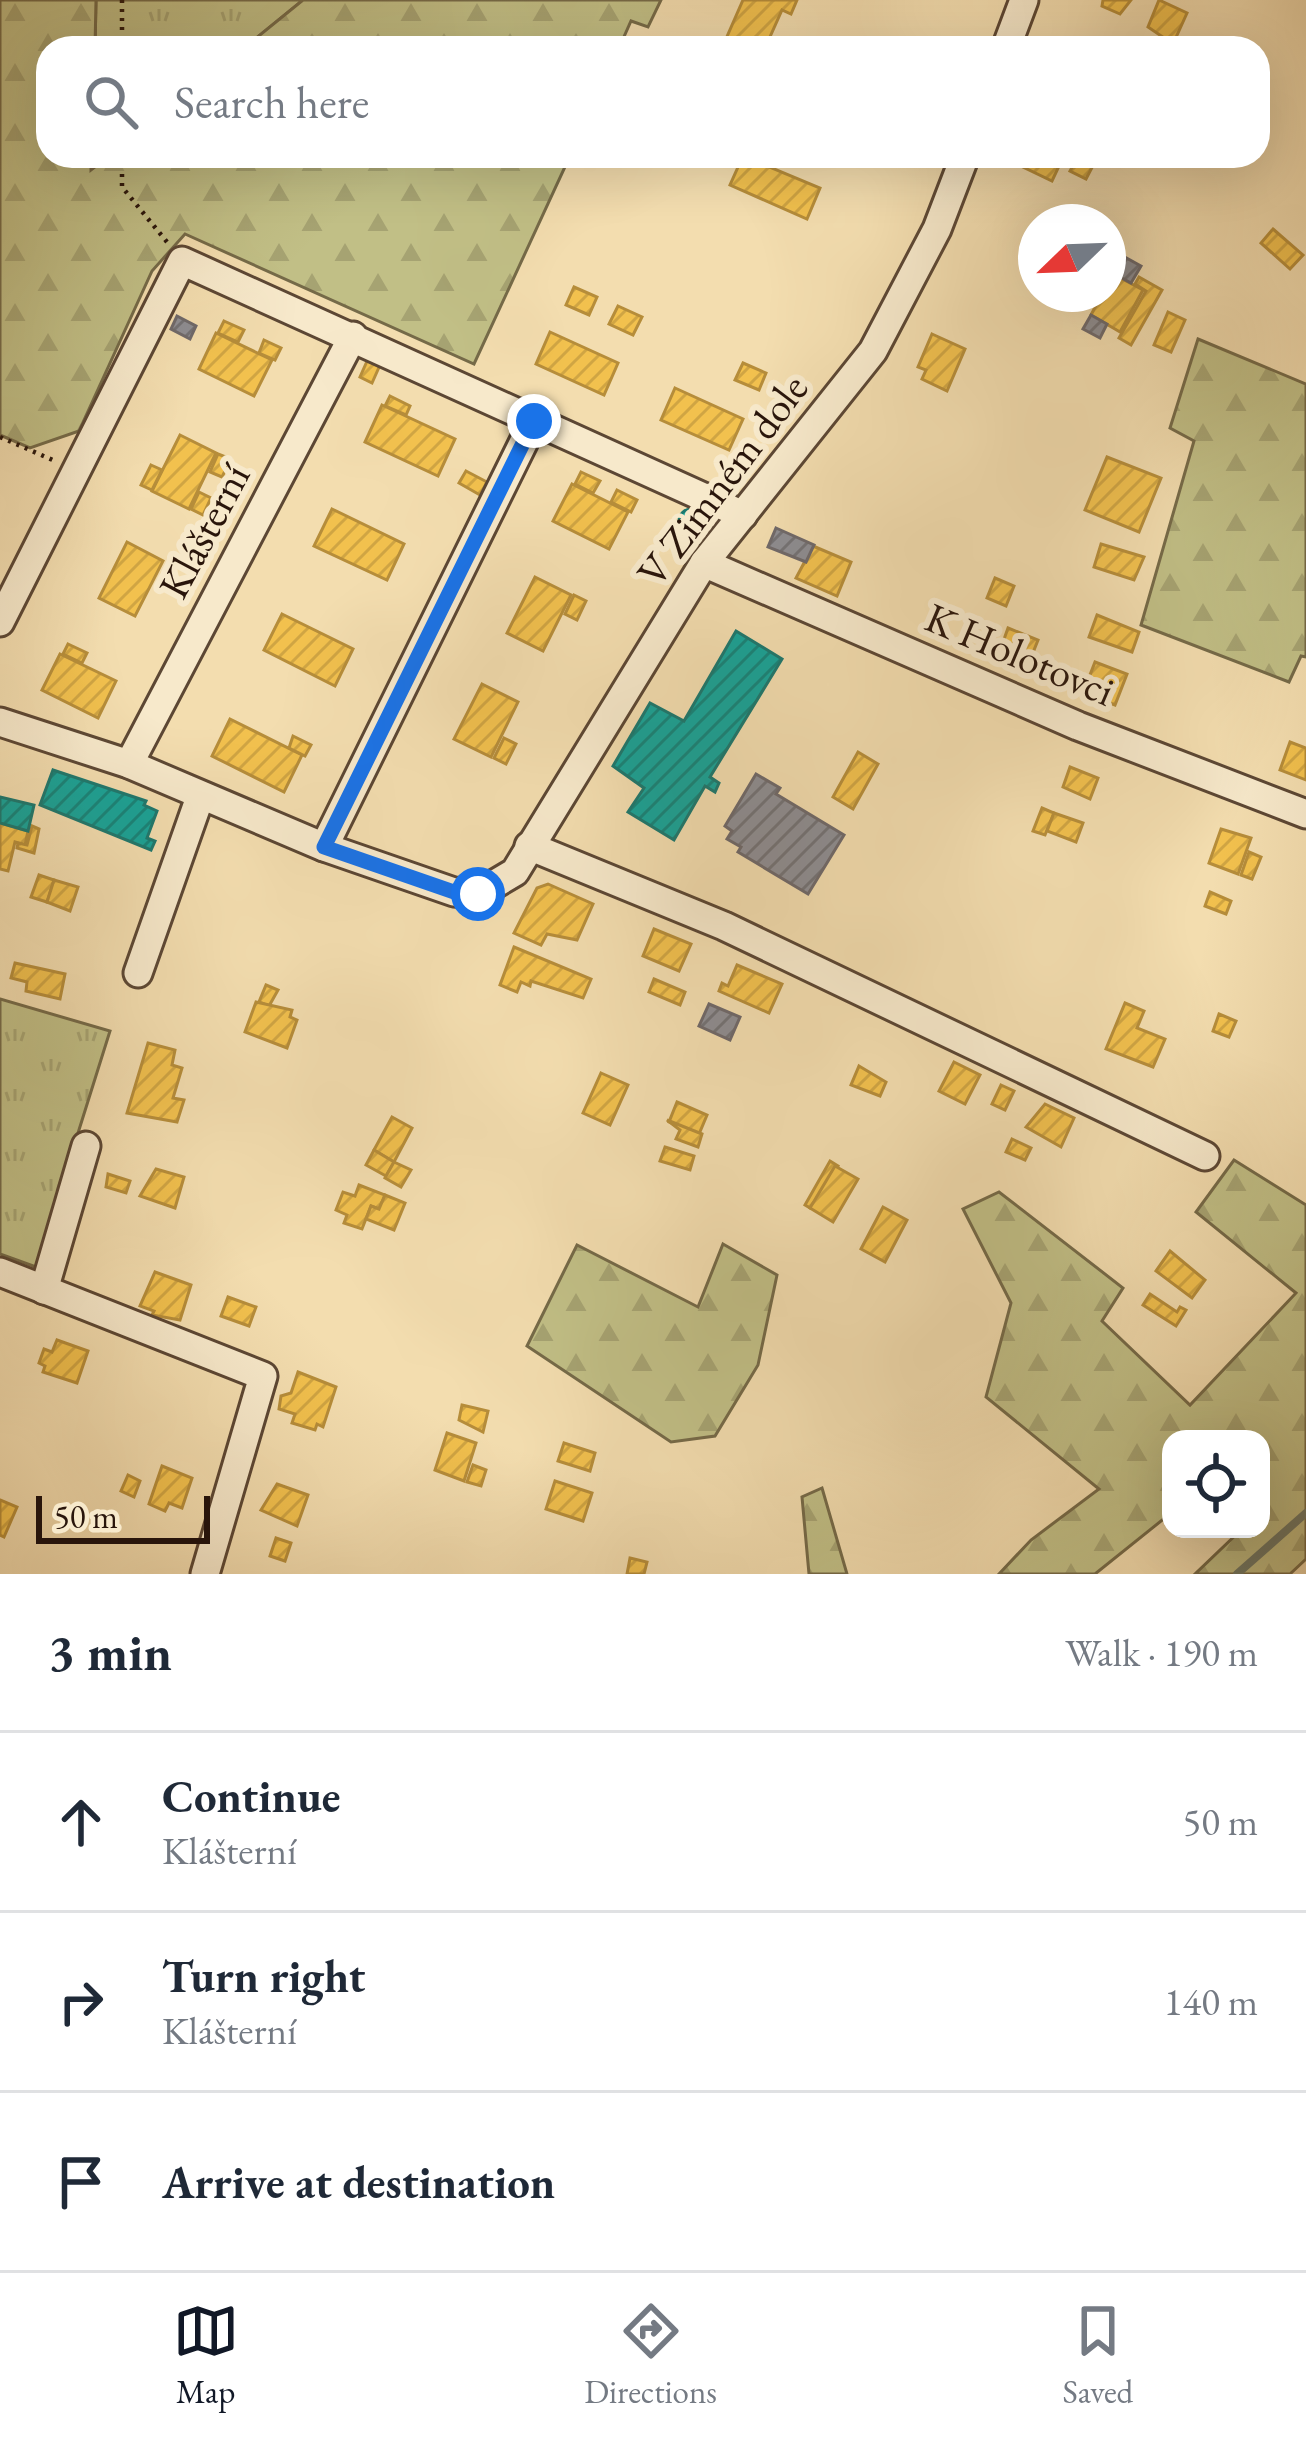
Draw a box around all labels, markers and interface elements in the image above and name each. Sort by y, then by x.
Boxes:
search box [36,36,1270,168]
icon: search [78,69,144,135]
text: Search here [174,73,369,131]
north arrow [1018,204,1126,312]
street label: V Zimném dole [624,363,820,597]
route end [507,394,561,448]
street label: Klášterní [146,453,263,608]
street label: K Holotovci [917,590,1123,718]
route start [451,867,505,921]
map controls [1162,1430,1270,1538]
button: locate [1162,1430,1270,1538]
scale bar [36,1490,210,1543]
text: 50 m [54,1495,118,1538]
text: 3 min [48,1619,172,1685]
text: Walk · 190 m [1065,1627,1258,1678]
text: Continue [162,1767,340,1825]
icon: ahead [48,1789,114,1855]
text: 50 m [1182,1796,1258,1847]
text: Klášterní [162,1825,297,1876]
text: Turn right [162,1947,365,2005]
icon: right [48,1969,114,2035]
text: 140 m [1164,1976,1258,2027]
text: Klášterní [162,2005,297,2056]
icon: arrive [48,2149,114,2215]
text: Arrive at destination [162,2153,555,2211]
tab: Map [173,2298,239,2413]
tab: Directions [584,2298,717,2413]
tab: Saved [1063,2298,1133,2413]

